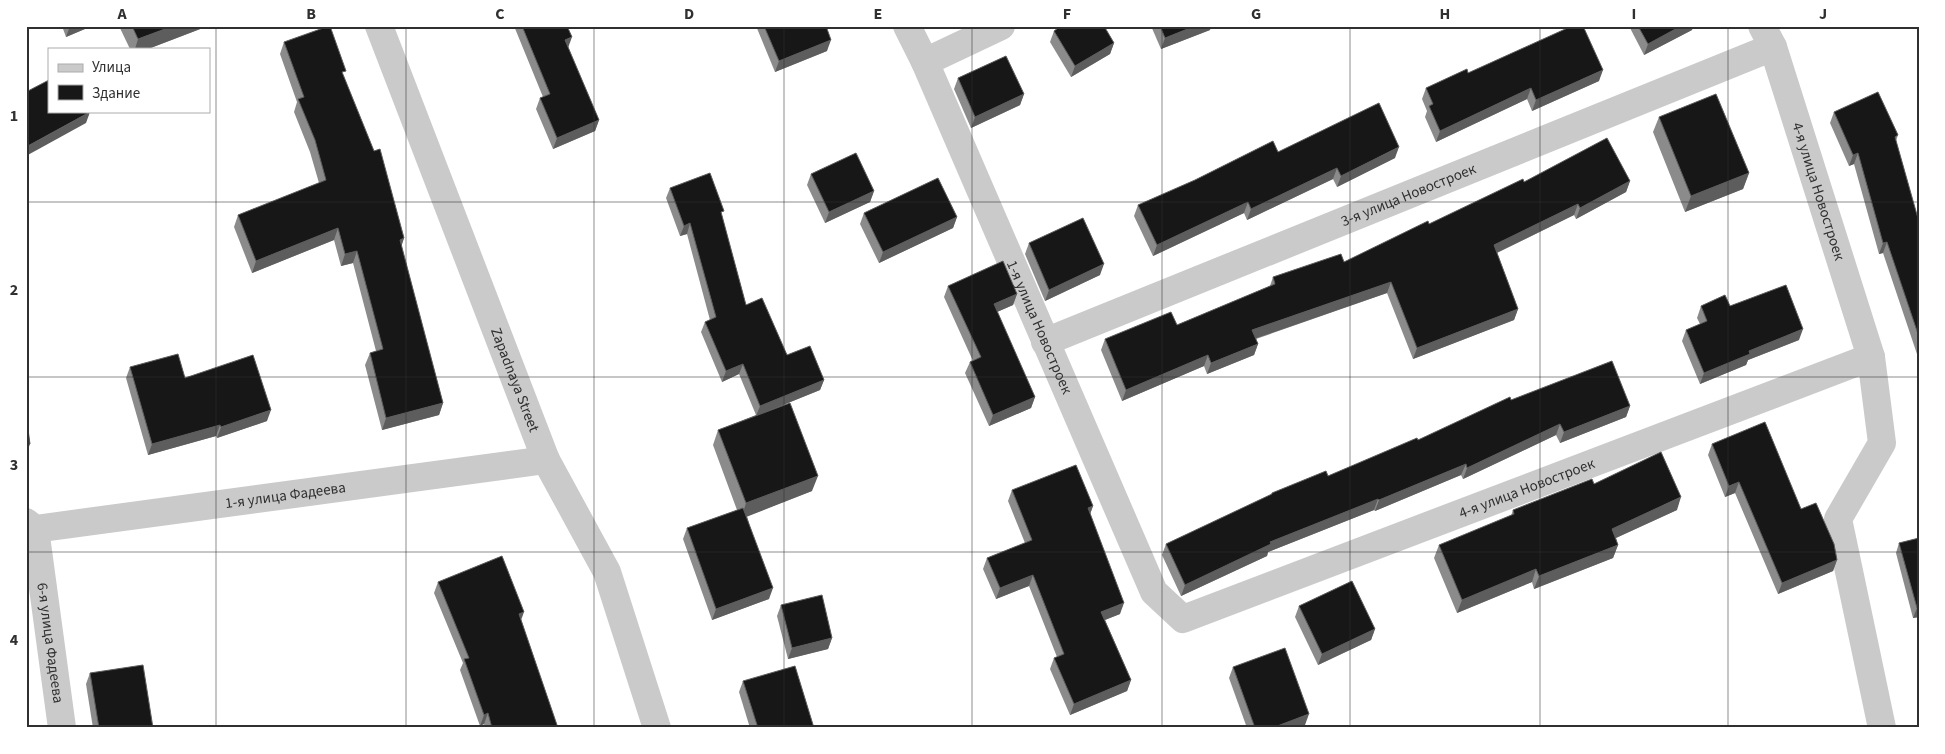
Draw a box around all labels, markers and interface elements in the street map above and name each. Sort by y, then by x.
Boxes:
text: A [116,3,127,25]
text: B [306,3,316,25]
text: C [495,3,505,25]
text: D [684,3,694,25]
text: E [874,3,882,25]
text: F [1063,3,1071,25]
text: G [1251,3,1261,25]
text: H [1440,3,1450,25]
text: I [1632,3,1636,25]
text: J [1819,3,1827,25]
legend [48,48,210,112]
text: Улица [92,57,131,78]
text: Здание [92,83,140,104]
text: 1 [10,105,18,127]
street label: 4-я улица Новостроек [1787,120,1850,263]
street label: 3-я улица Новостроек [1338,158,1479,232]
street label: 1-я улица Новостроек [1001,257,1078,398]
text: 2 [10,279,18,301]
street label: Zapadnaya Street [486,325,545,435]
street label: 4-я улица Новостроек [1456,453,1598,524]
text: 3 [10,454,18,476]
street label: 1-я улица Фадеева [224,477,347,514]
street label: 6-я улица Фадеева [32,581,69,705]
text: 4 [10,629,19,651]

